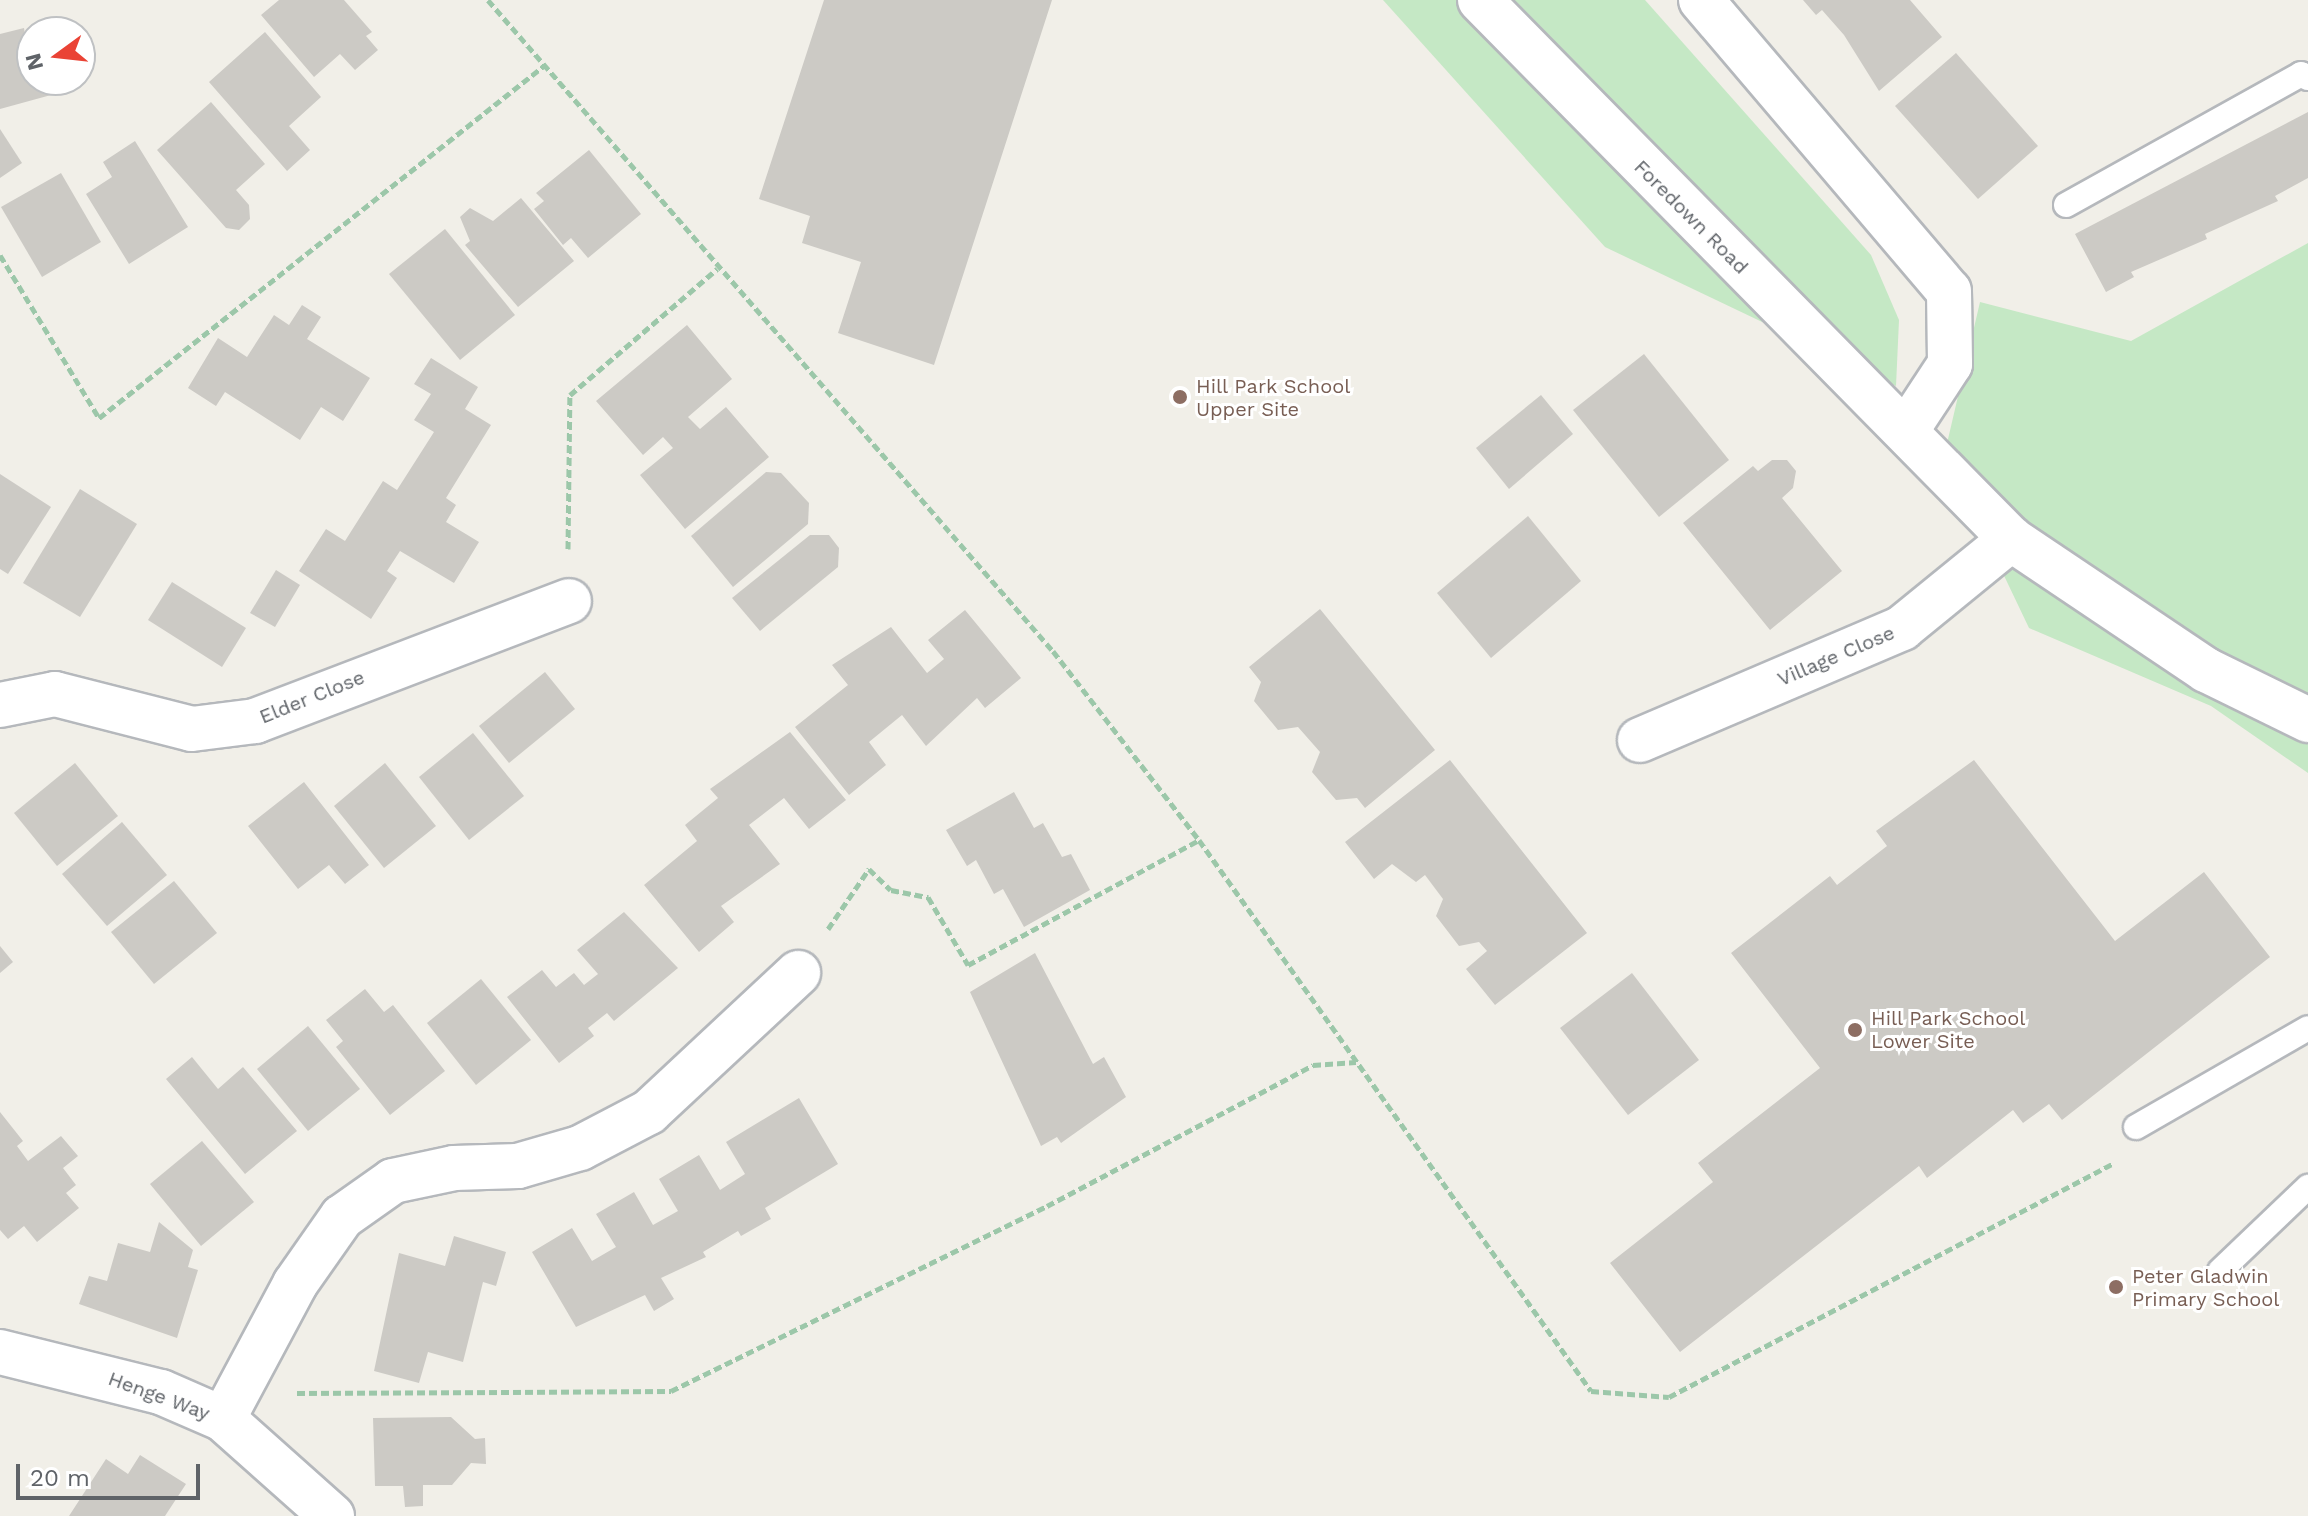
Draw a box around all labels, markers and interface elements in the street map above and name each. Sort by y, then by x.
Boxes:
north arrow [16,16,96,96]
text: N [20,51,48,73]
street label: Foredown Road [1629,155,1753,279]
place label: Hill Park School Upper Site [1196,374,1351,421]
marker: Hill Park School Upper Site [1171,388,1189,406]
street label: Village Close [1774,621,1898,691]
street label: Elder Close [256,665,368,729]
place label: Hill Park School Lower Site [1871,1006,2026,1053]
marker: Hill Park School Lower Site [1846,1021,1864,1039]
place label: Peter Gladwin Primary School [2132,1264,2280,1311]
marker: Peter Gladwin Primary School [2107,1278,2125,1296]
street label: Henge Way [105,1366,213,1426]
scale bar [20,1448,204,1498]
text: 20 m [30,1464,90,1492]

